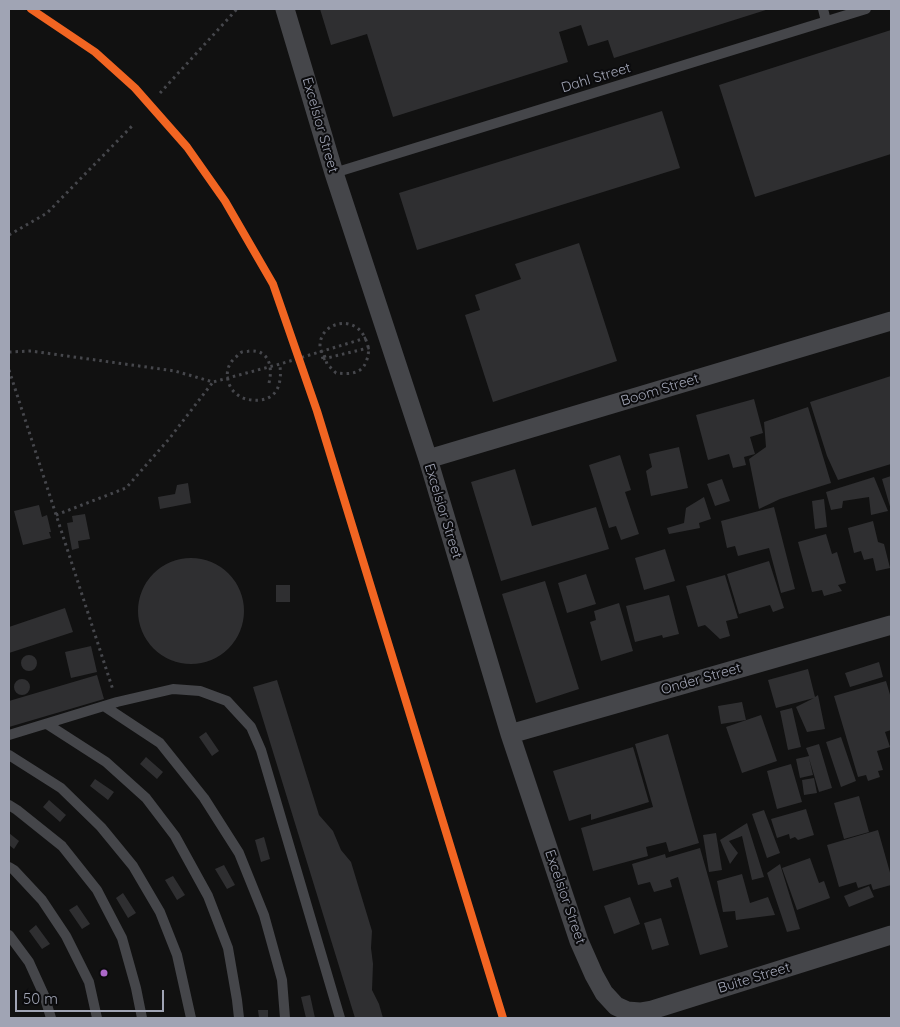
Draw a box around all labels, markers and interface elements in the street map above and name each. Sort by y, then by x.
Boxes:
street label: Dahl Street [559,59,633,97]
street label: Excelsior Street [298,75,342,175]
street label: Boom Street [619,370,701,410]
street label: Excelsior Street [421,461,465,561]
street label: Onder Street [659,660,743,698]
street label: Excelsior Street [541,848,589,946]
street label: Buite Street [716,959,792,997]
unlabelled marker [99,968,109,978]
scale bar [18,980,166,1012]
text: 50 m [23,989,58,1008]

